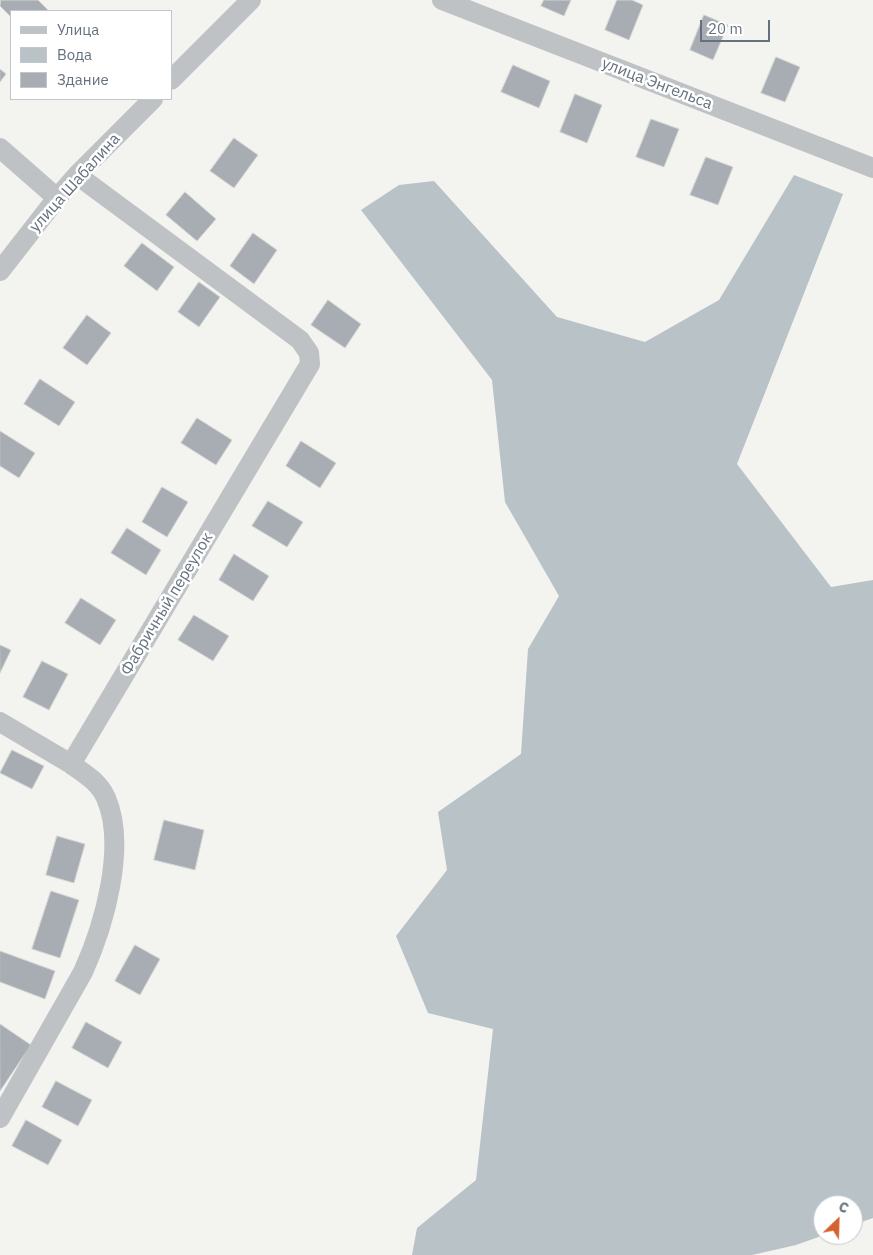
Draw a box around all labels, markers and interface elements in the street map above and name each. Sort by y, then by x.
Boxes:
legend [10,10,172,100]
scale bar [703,10,773,42]
text: 20 m [708,19,743,38]
text: Улица [57,20,99,39]
text: Вода [57,45,92,64]
street label: улица Энгельса [599,54,715,114]
text: Здание [57,70,109,89]
street label: улица Шабалина [26,130,124,236]
street label: Фабричный переулок [117,529,217,679]
north arrow [813,1195,863,1245]
text: С [836,1197,852,1217]

